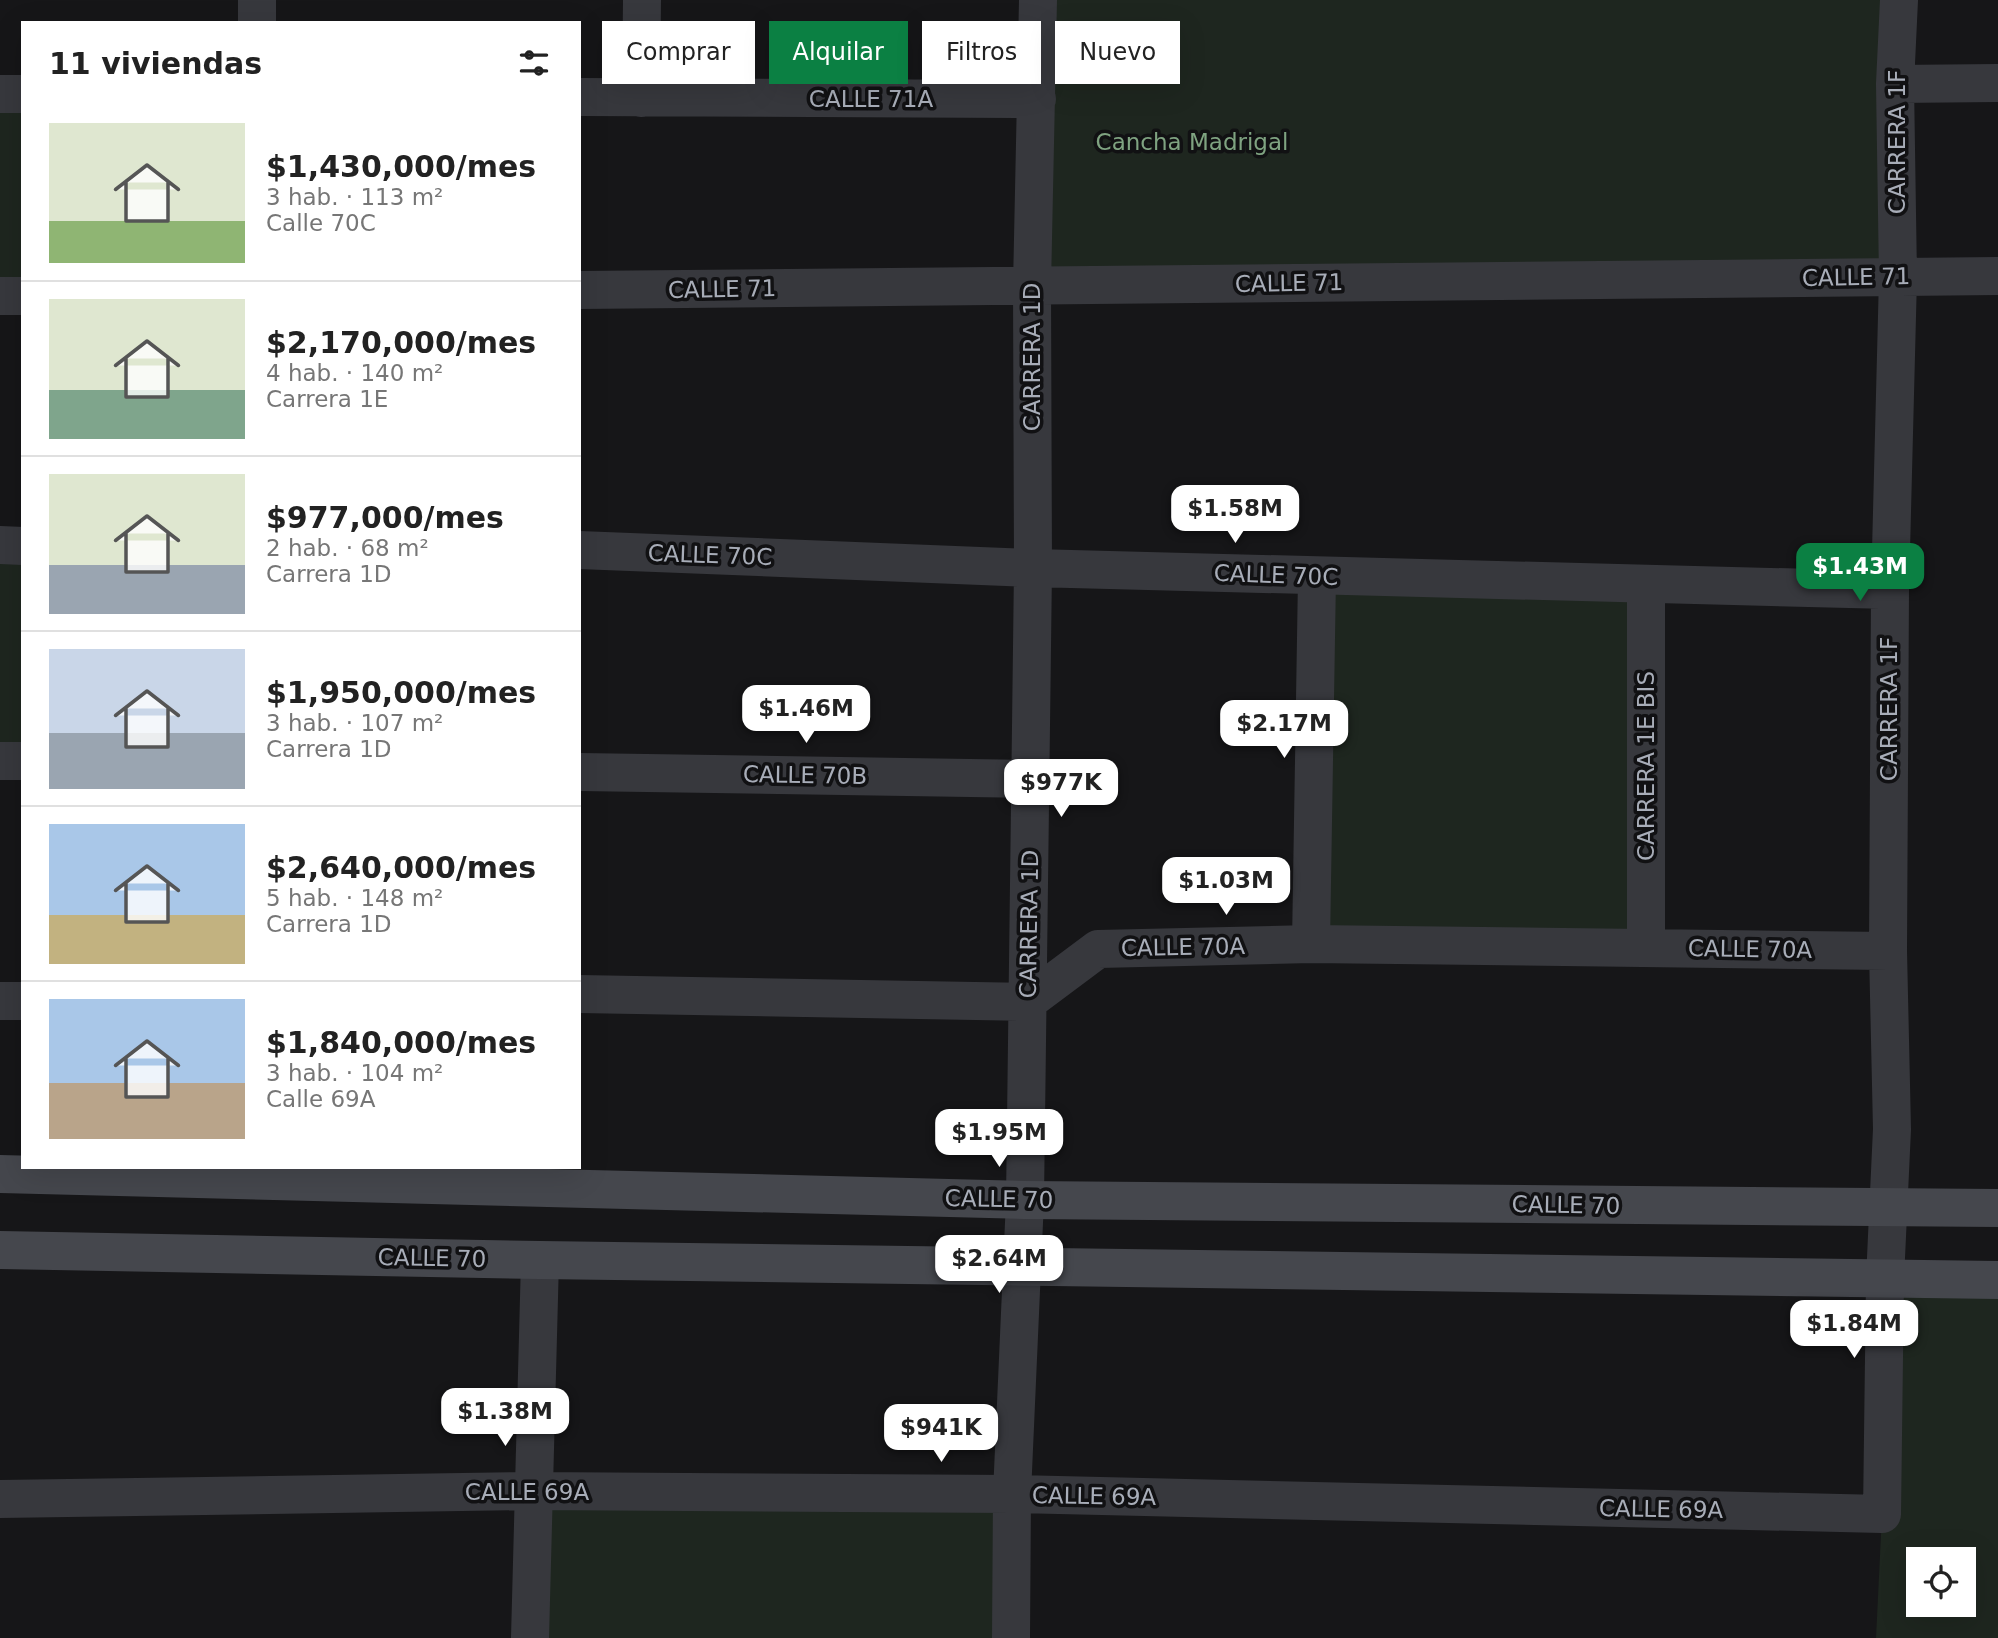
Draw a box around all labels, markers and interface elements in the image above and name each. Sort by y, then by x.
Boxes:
chip: Comprar [602,21,755,84]
chip: Alquilar [769,21,908,84]
chip: Filtros [922,21,1041,84]
chip: Nuevo [1055,21,1180,84]
icon: filters [515,44,553,82]
text: 11 viviendas [49,46,262,81]
street label: CARRERA 1F [1884,70,1910,214]
street label: CALLE 71A [809,86,933,112]
park label: Cancha Madrigal [1096,129,1288,155]
text: $1,430,000/mes [266,149,536,184]
icon: home [105,151,189,235]
text: 3 hab. · 113 m² [266,184,443,210]
text: Calle 70C [266,210,376,236]
street label: CALLE 71 [1802,263,1910,291]
street label: CALLE 71 [1235,269,1343,297]
street label: CALLE 71 [668,275,776,303]
street label: CARRERA 1D [1019,283,1045,431]
text: $2,170,000/mes [266,325,536,360]
icon: home [105,327,189,411]
text: 4 hab. · 140 m² [266,360,443,386]
text: Carrera 1E [266,386,388,412]
pin: $1.58M [1178,486,1292,545]
text: $1.58M [1187,495,1283,521]
text: $977,000/mes [266,500,504,535]
icon: home [105,502,189,586]
text: 2 hab. · 68 m² [266,535,429,561]
street label: CALLE 70C [647,540,773,570]
pin: $1.43M [1803,544,1917,603]
text: $1.43M [1812,553,1908,579]
street label: CALLE 70C [1213,560,1339,590]
text: Carrera 1D [266,561,392,587]
street label: CARRERA 1F [1876,637,1902,781]
street label: CARRERA 1E BIS [1633,671,1659,861]
text: $1,950,000/mes [266,675,536,710]
icon: home [105,677,189,761]
pin: $1.46M [749,686,863,745]
text: $1.46M [758,695,854,721]
pin: $2.17M [1227,700,1341,760]
text: 3 hab. · 107 m² [266,710,443,736]
text: $2.17M [1236,710,1332,736]
text: Carrera 1D [266,736,392,762]
pin: $977K [1012,760,1110,819]
street label: CALLE 70B [743,761,867,789]
text: $977K [1020,769,1102,795]
street label: CARRERA 1D [1015,849,1043,999]
text: $2,640,000/mes [266,850,536,885]
icon: home [105,852,189,936]
pin: $1.03M [1169,858,1283,917]
text: $1.03M [1178,867,1274,893]
text: 5 hab. · 148 m² [266,885,443,911]
text: Carrera 1D [266,911,392,937]
street label: CALLE 70A [1121,933,1246,961]
street label: CALLE 70A [1688,935,1813,963]
text: $1,840,000/mes [266,1025,536,1060]
icon: home [105,1027,189,1111]
text: 3 hab. · 104 m² [266,1060,443,1086]
text: Calle 69A [266,1086,375,1112]
pin: $1.95M [942,1110,1056,1169]
text: $1.95M [951,1119,1047,1145]
street label: CALLE 70 [945,1185,1053,1213]
street label: CALLE 70 [1512,1191,1620,1219]
pin: $2.64M [942,1236,1056,1295]
street label: CALLE 70 [378,1244,486,1272]
text: $2.64M [951,1245,1047,1271]
pin: $1.84M [1797,1300,1911,1360]
text: $1.84M [1806,1310,1902,1336]
pin: $1.38M [448,1388,562,1448]
text: $1.38M [457,1398,553,1424]
pin: $941K [892,1404,990,1464]
text: $941K [900,1414,982,1440]
street label: CALLE 69A [465,1479,589,1505]
street label: CALLE 69A [1032,1482,1157,1510]
street label: CALLE 69A [1599,1495,1724,1523]
map controls [1906,1547,1976,1617]
button: locate [1906,1547,1976,1617]

